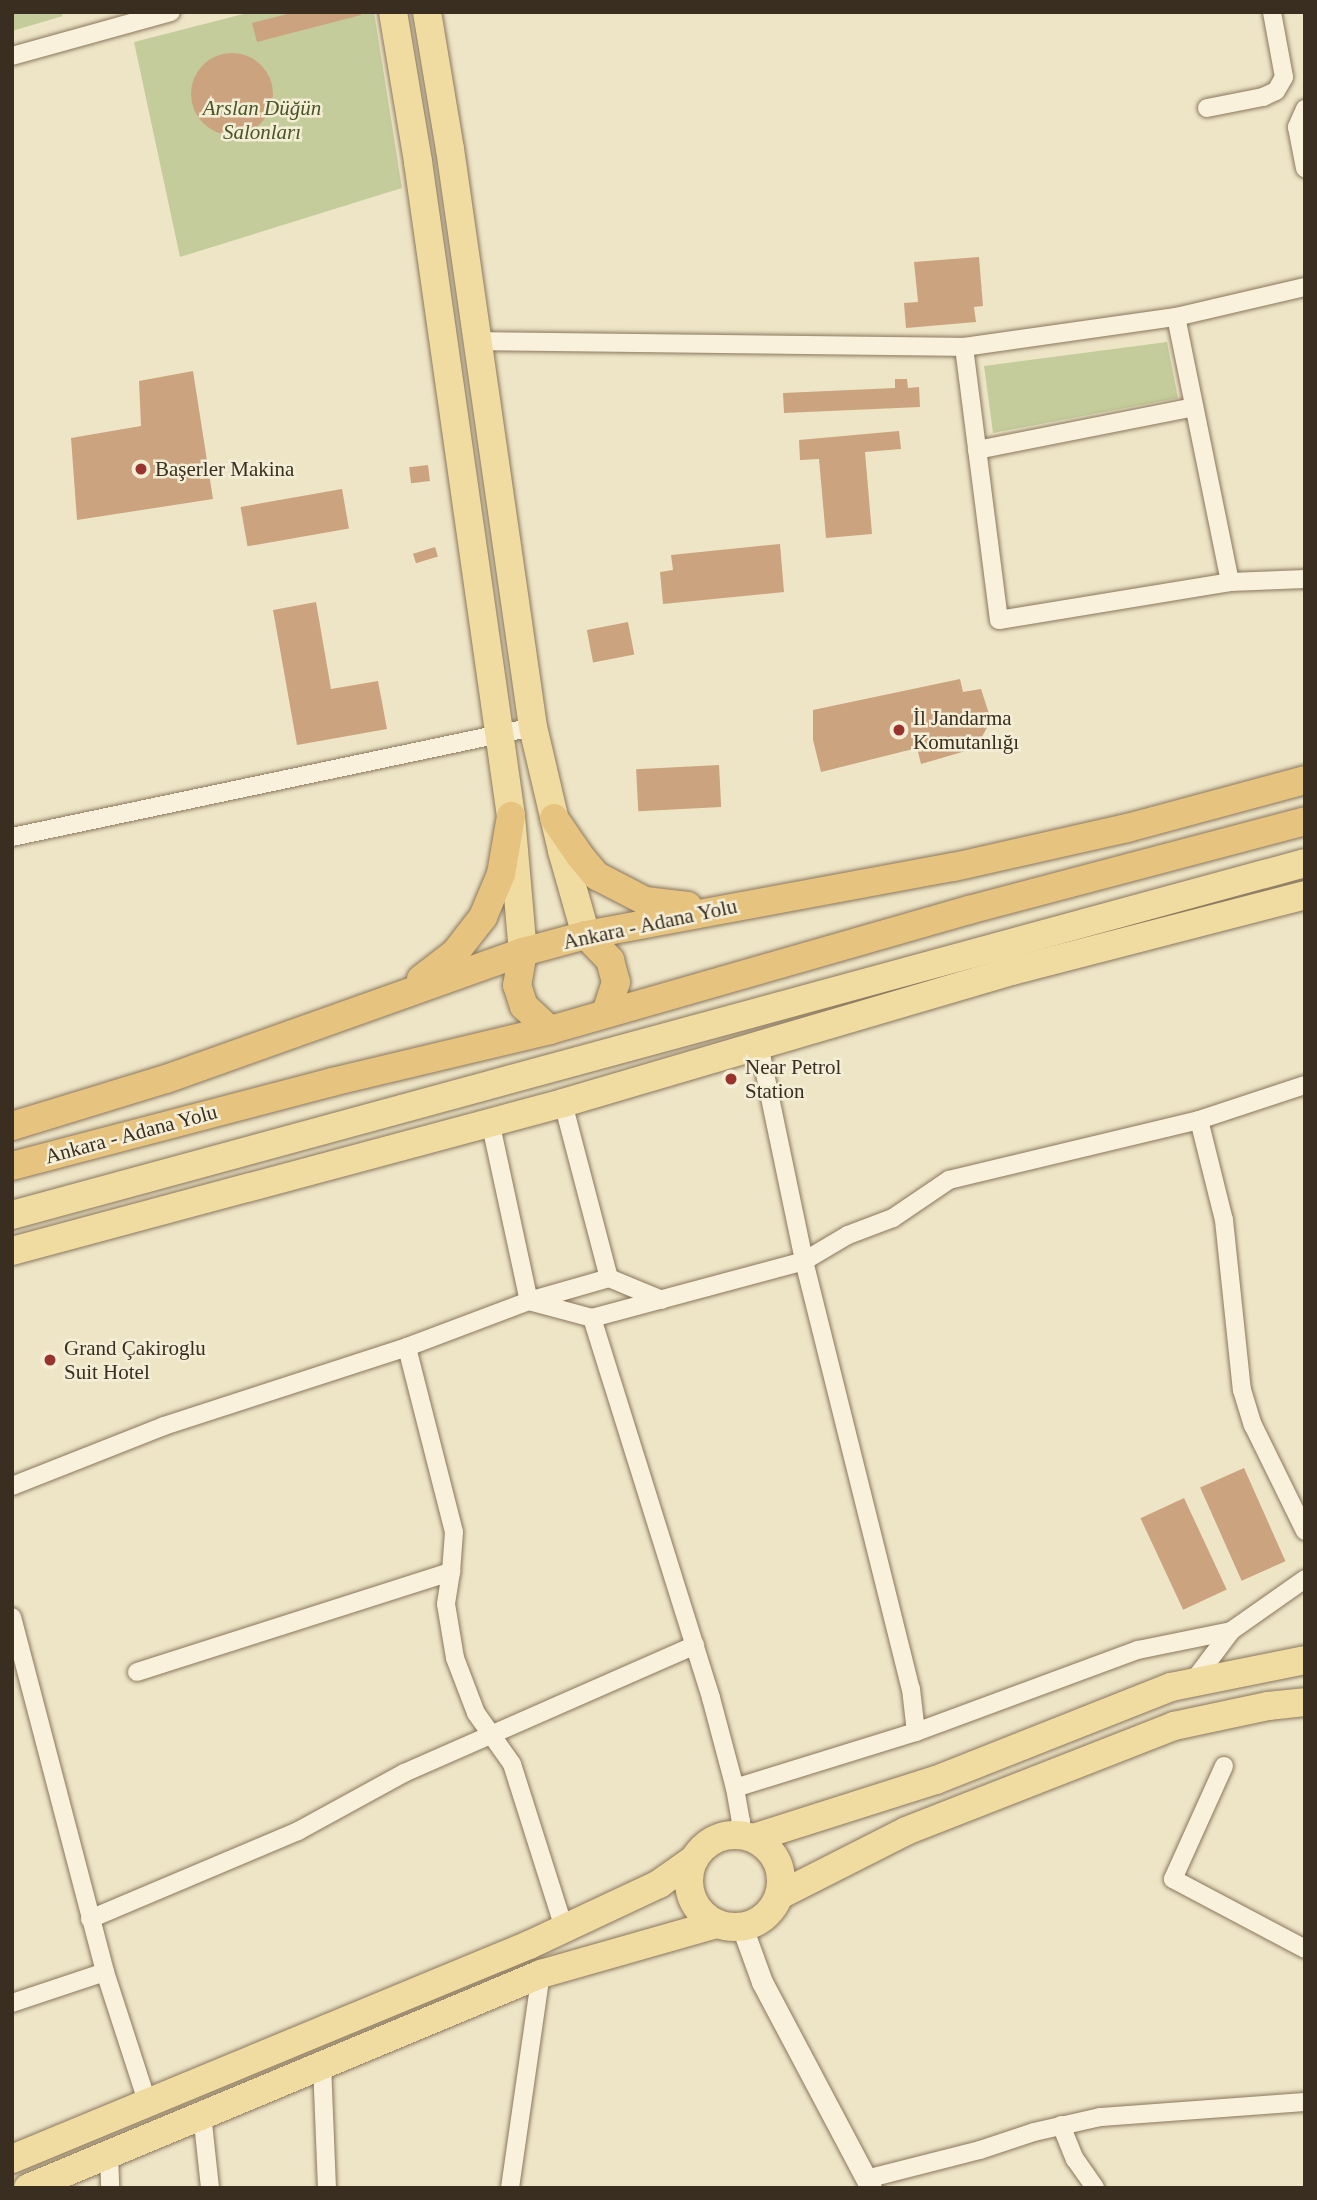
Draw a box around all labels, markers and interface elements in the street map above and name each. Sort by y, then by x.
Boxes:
park label: Arslan Düğün Salonları [203,95,321,145]
place label: Başerler Makina [155,456,294,482]
marker: Başerler Makina [133,461,149,477]
place label: İl Jandarma Komutanlığı [913,705,1019,755]
marker: İl Jandarma Komutanlığı [891,722,907,738]
street label: Ankara - Adana Yolu [560,893,740,955]
place label: Near Petrol Station [745,1054,841,1104]
marker: Near Petrol Station [723,1071,739,1087]
street label: Ankara - Adana Yolu [41,1099,221,1169]
place label: Grand Çakiroglu Suit Hotel [64,1335,206,1385]
marker: Grand Çakiroglu Suit Hotel [42,1352,58,1368]

